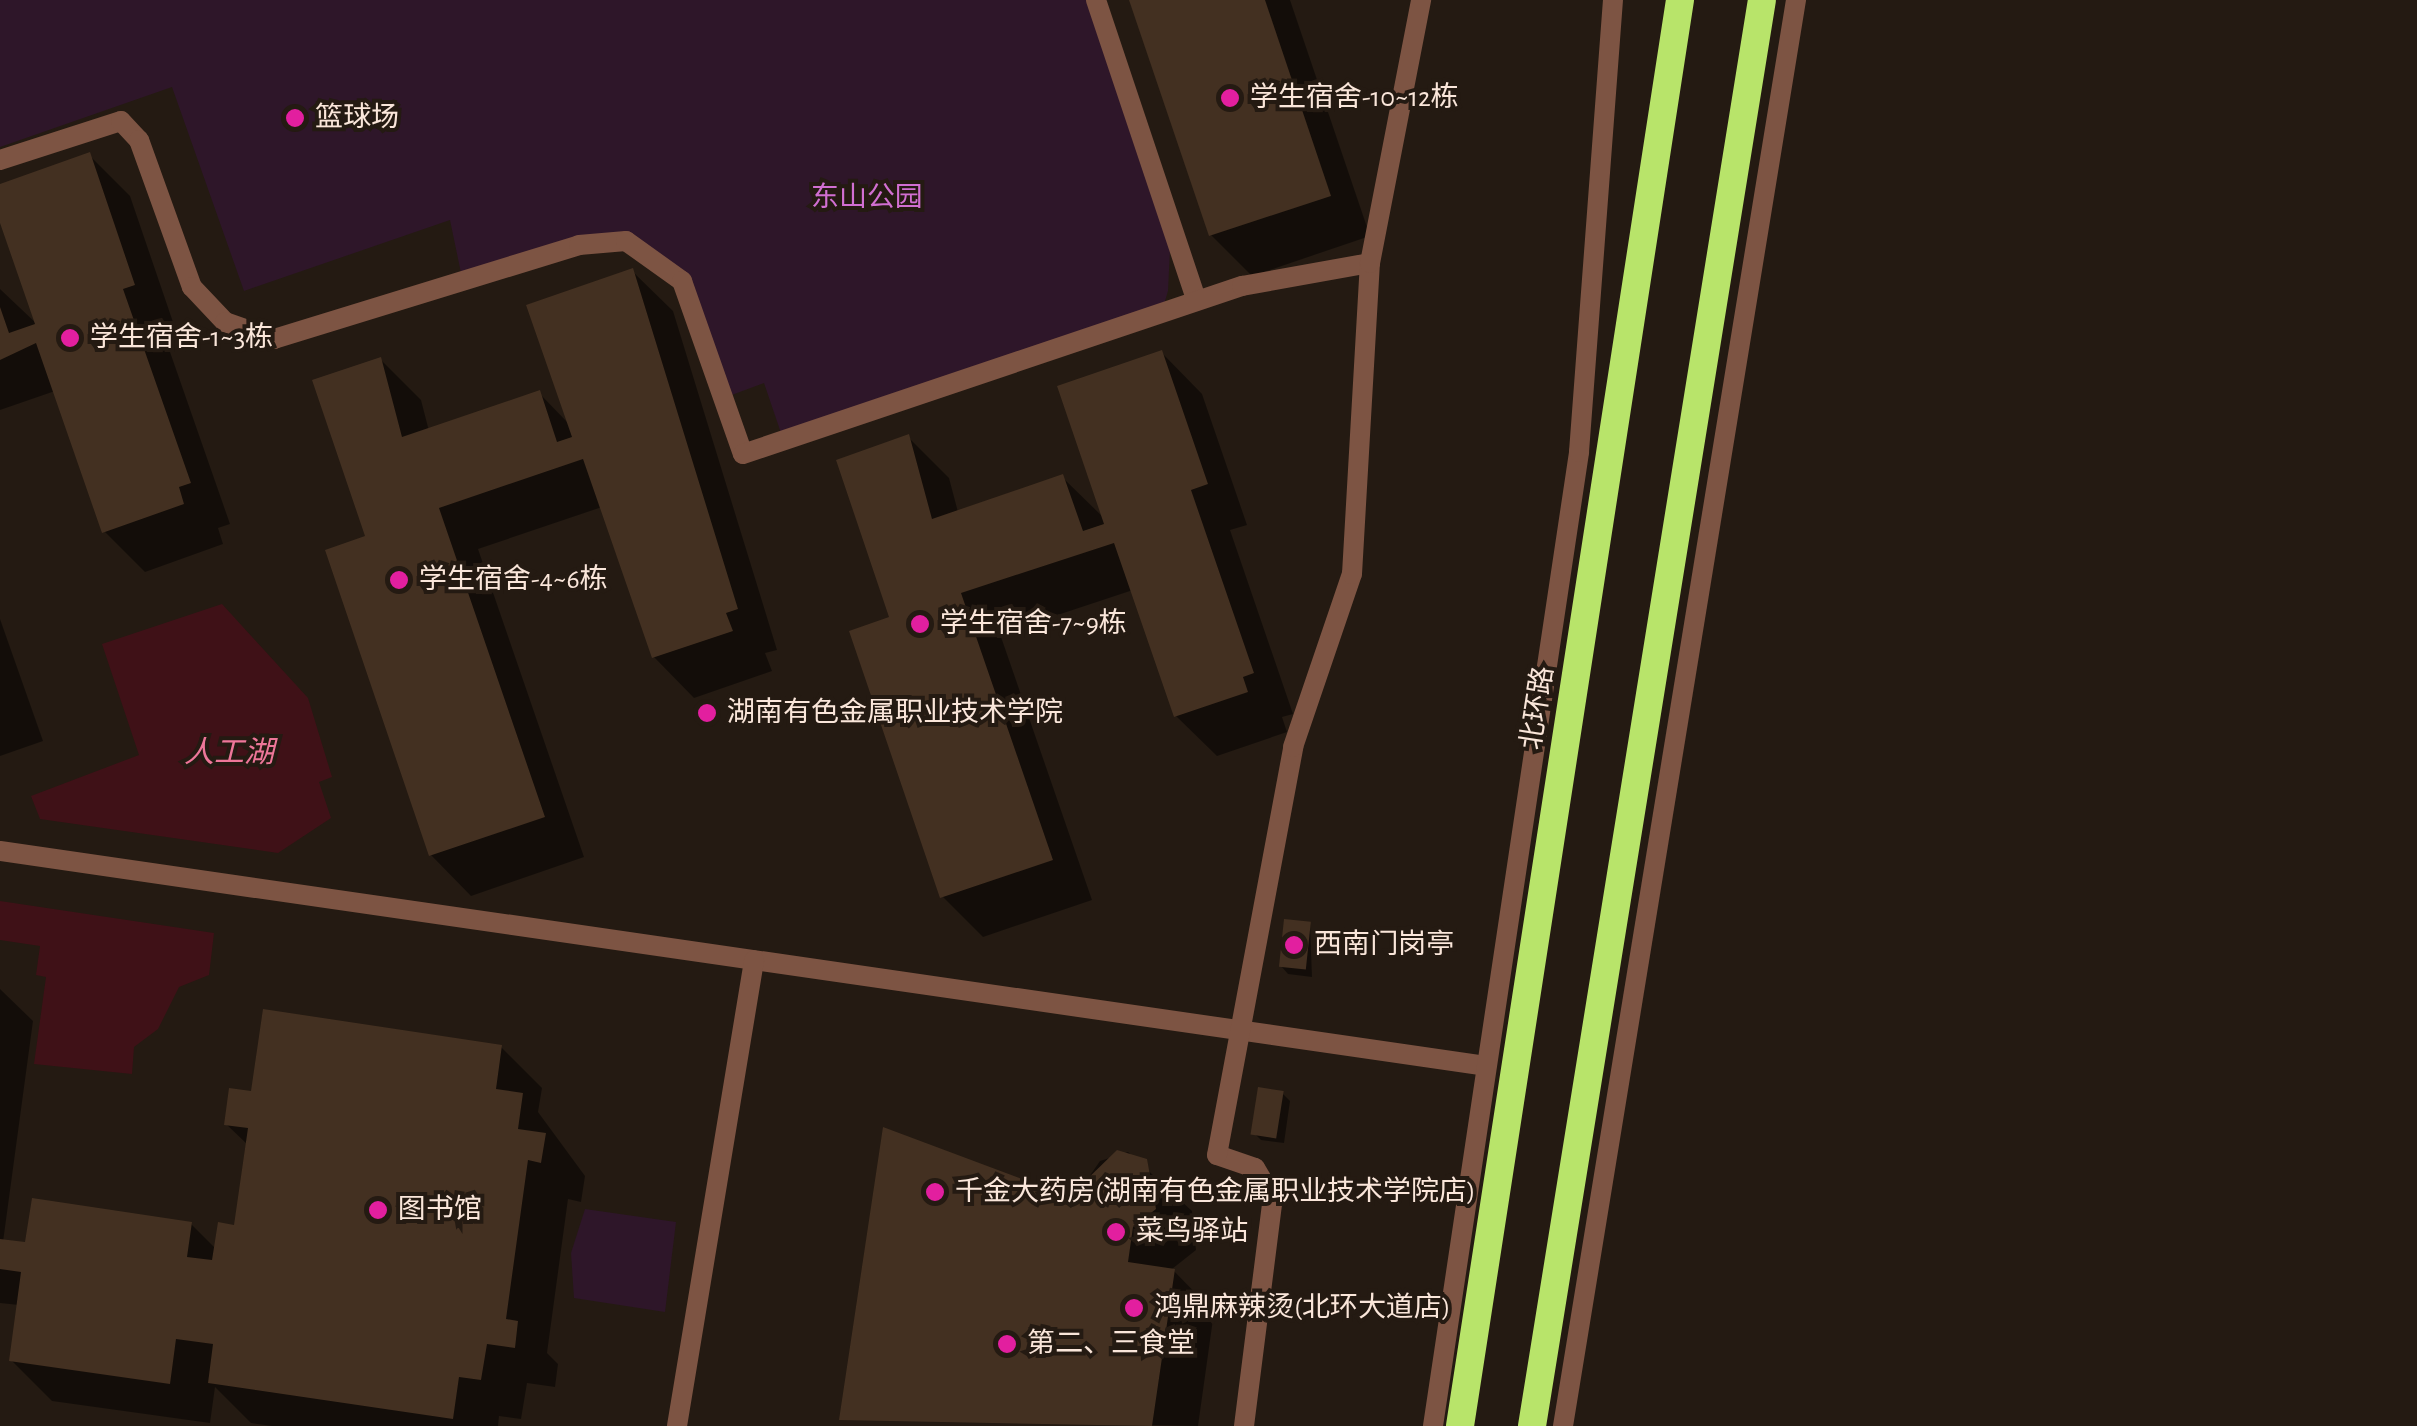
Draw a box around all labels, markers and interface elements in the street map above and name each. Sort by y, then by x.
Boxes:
place label: 学生宿舍-10~12栋 [1250,81,1459,115]
marker: 学生宿舍-10~12栋 [1219,87,1241,109]
place label: 篮球场 [315,101,399,135]
marker: 篮球场 [284,107,306,129]
park label: 东山公园 [811,181,923,215]
place label: 学生宿舍-1~3栋 [90,321,273,355]
marker: 学生宿舍-1~3栋 [59,327,81,349]
place label: 学生宿舍-4~6栋 [419,563,608,597]
marker: 学生宿舍-4~6栋 [388,569,410,591]
place label: 学生宿舍-7~9栋 [940,607,1127,641]
marker: 学生宿舍-7~9栋 [909,613,931,635]
street label: 北环路 [1515,664,1561,752]
place label: 湖南有色金属职业技术学院 [727,696,1063,730]
marker: 湖南有色金属职业技术学院 [696,702,718,724]
water label: 人工湖 [184,735,274,771]
place label: 西南门岗亭 [1314,928,1454,962]
marker: 西南门岗亭 [1283,934,1305,956]
place label: 千金大药房(湖南有色金属职业技术学院店) [955,1175,1476,1209]
marker: 千金大药房(湖南有色金属职业技术学院店) [924,1181,946,1203]
place label: 图书馆 [398,1193,482,1227]
marker: 图书馆 [367,1199,389,1221]
place label: 菜鸟驿站 [1136,1215,1248,1249]
marker: 菜鸟驿站 [1105,1221,1127,1243]
place label: 鸿鼎麻辣烫(北环大道店) [1154,1291,1451,1325]
marker: 鸿鼎麻辣烫(北环大道店) [1123,1297,1145,1319]
place label: 第二、三食堂 [1027,1327,1195,1361]
marker: 第二、三食堂 [996,1333,1018,1355]

